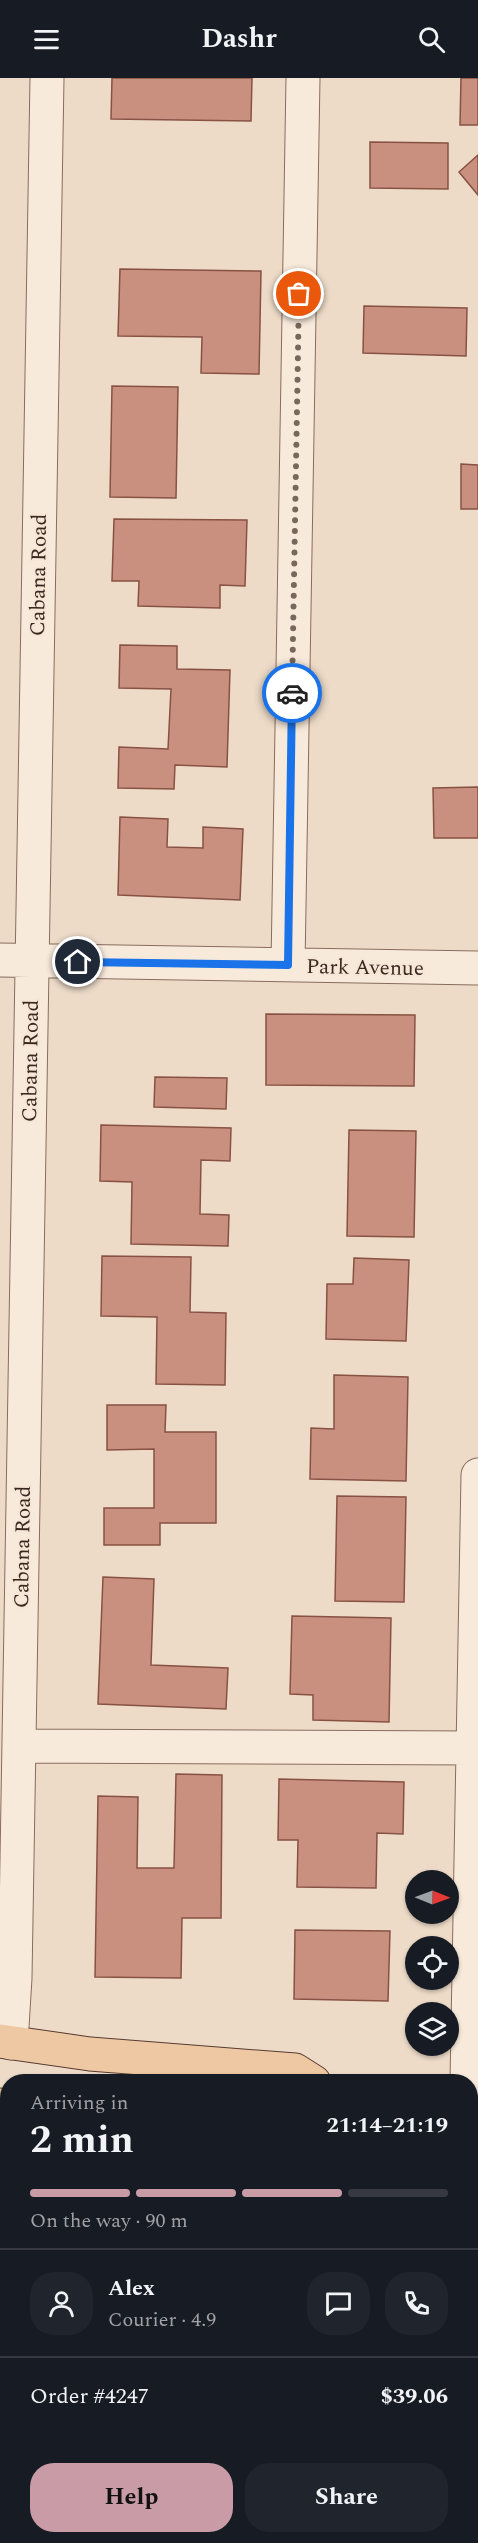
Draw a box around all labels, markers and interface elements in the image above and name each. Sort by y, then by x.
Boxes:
text: Dashr [201,18,277,60]
icon: menu [30,23,63,56]
icon: search [415,23,448,56]
pin [273,268,324,319]
icon: bag [282,277,315,310]
street label: Cabana Road [22,513,56,637]
courier [262,663,322,723]
icon: car [276,677,309,710]
pin [52,936,103,987]
icon: home [61,945,94,978]
street label: Park Avenue [306,951,424,985]
street label: Cabana Road [14,999,48,1123]
street label: Cabana Road [6,1485,40,1609]
north arrow [405,1870,459,1924]
map controls [405,1870,459,2056]
button: locate [405,1936,459,1990]
button: layers [405,2002,459,2056]
text: Arriving in [30,2088,128,2118]
text: 21:14–21:19 [326,2109,448,2142]
text: 2 min [30,2111,134,2170]
text: On the way · 90 m [30,2206,188,2236]
button: person [30,2272,93,2335]
text: Alex [108,2272,155,2305]
button: chat [307,2272,370,2335]
button: phone [385,2272,448,2335]
text: Courier · 4.9 [108,2305,216,2335]
text: Order #4247 [30,2380,149,2413]
text: $39.06 [380,2380,448,2413]
button: Help [30,2463,233,2532]
button: Share [245,2463,448,2532]

